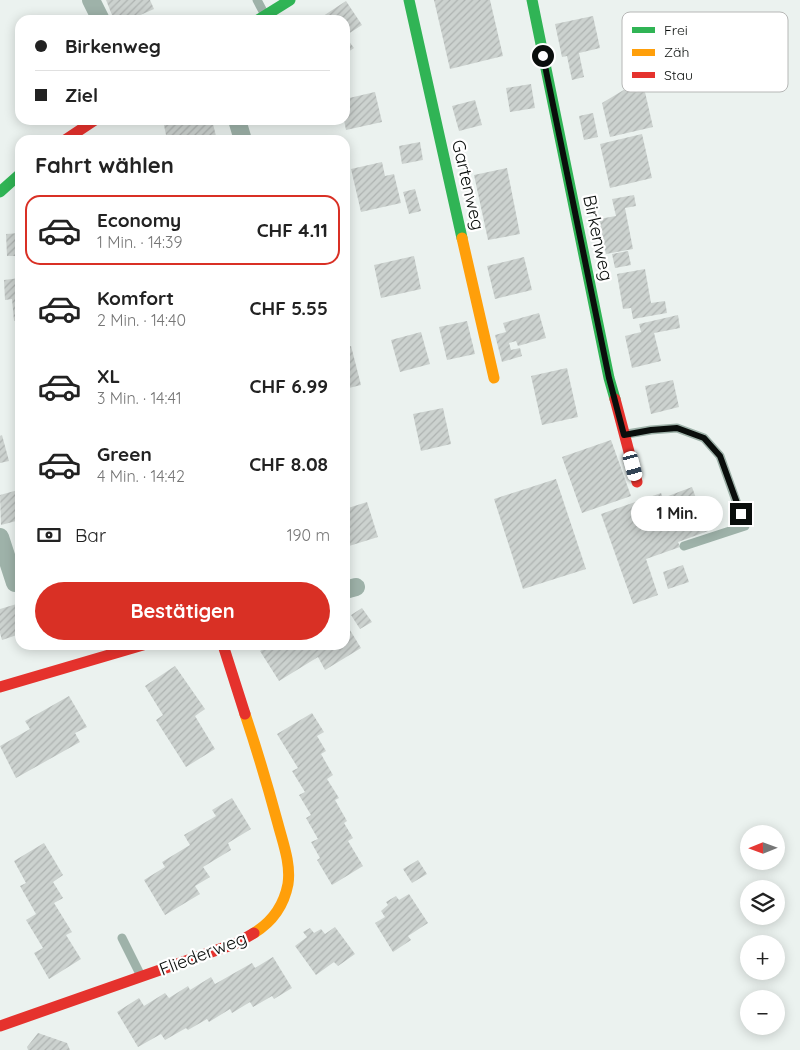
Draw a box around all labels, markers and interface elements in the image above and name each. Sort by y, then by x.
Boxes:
legend [622,12,788,92]
text: Frei [664,21,688,39]
text: Birkenweg [65,34,161,58]
text: Zäh [664,43,689,61]
route start [532,45,554,67]
text: Stau [664,66,693,84]
text: Ziel [65,83,98,107]
street label: Gartenweg [447,137,490,232]
text: Fahrt wählen [35,151,174,179]
street label: Birkenweg [578,193,619,283]
icon: car [37,208,82,253]
text: Economy [97,208,181,232]
text: CHF 4.11 [257,218,328,242]
text: 1 Min. · 14:39 [97,232,182,252]
icon: car [37,286,82,331]
text: Komfort [97,286,174,310]
text: CHF 5.55 [250,296,328,320]
text: 2 Min. · 14:40 [97,310,186,330]
icon: car [37,364,82,409]
text: XL [97,364,120,388]
text: CHF 6.99 [250,374,328,398]
text: 3 Min. · 14:41 [97,388,182,408]
icon: car [37,442,82,487]
text: Green [97,442,152,466]
car [621,450,644,482]
text: CHF 8.08 [249,452,328,476]
text: 4 Min. · 14:42 [97,466,185,486]
callout: 1 Min. [631,496,724,532]
text: 1 Min. [656,503,698,523]
route end [730,503,752,525]
icon: cash [35,521,63,549]
text: Bar [75,523,106,547]
text: 190 m [287,525,330,545]
button: Bestätigen [35,582,330,640]
north arrow [740,825,785,870]
map controls [740,825,785,1035]
button: layers [740,880,785,925]
street label: Fliederweg [156,926,250,981]
button: + [740,935,785,980]
button: − [740,990,785,1035]

